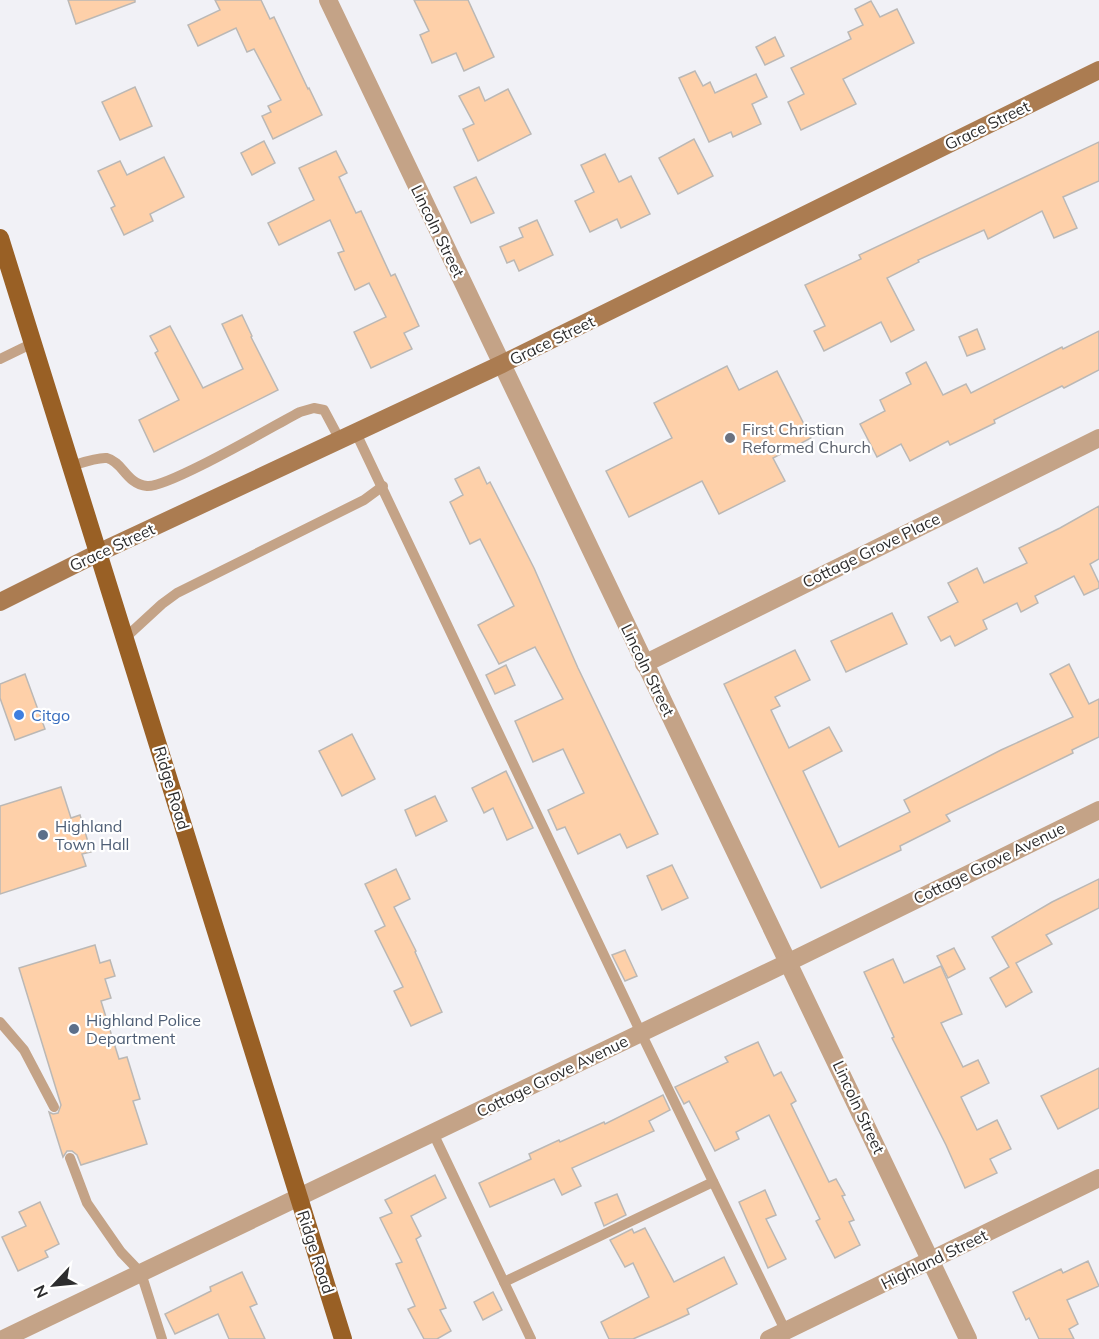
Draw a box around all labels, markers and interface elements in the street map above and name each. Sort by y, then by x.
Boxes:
street label: Grace Street [941,96,1033,154]
street label: Lincoln Street [407,181,469,281]
street label: Grace Street [506,311,598,369]
place label: First Christian Reformed Church [742,419,871,457]
marker: First Christian Reformed Church [723,431,737,445]
street label: Cottage Grove Place [799,508,943,592]
street label: Grace Street [66,518,158,575]
street label: Lincoln Street [617,620,679,720]
place label: Citgo [31,705,70,725]
marker: Citgo [12,708,26,722]
street label: Ridge Road [150,744,194,832]
place label: Highland Town Hall [55,816,129,854]
street label: Cottage Grove Avenue [910,818,1068,908]
marker: Highland Town Hall [36,828,50,842]
place label: Highland Police Department [86,1010,201,1048]
marker: Highland Police Department [67,1022,81,1036]
street label: Cottage Grove Avenue [473,1031,631,1121]
street label: Lincoln Street [829,1057,889,1157]
street label: Ridge Road [293,1208,339,1296]
street label: Highland Street [878,1224,991,1293]
north arrow [24,1255,84,1315]
text: N [29,1282,52,1301]

